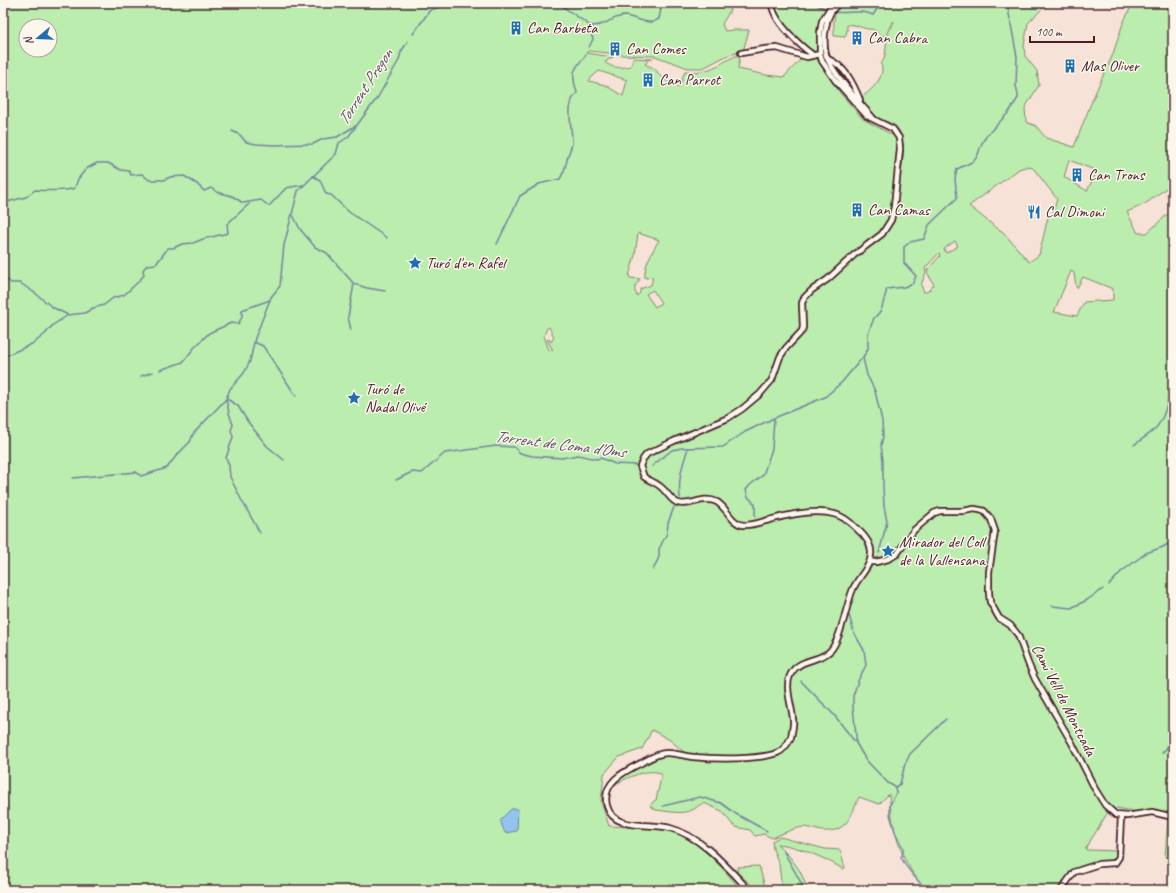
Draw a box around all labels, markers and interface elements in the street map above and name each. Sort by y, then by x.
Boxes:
north arrow [18,18,58,58]
place label: Can Barbeta [527,18,598,38]
scale bar [1030,18,1094,44]
building icon: Can Barbeta [508,20,524,36]
text: 100 m [1036,24,1063,40]
place label: Can Cabra [868,28,928,48]
building icon: Can Cabra [849,30,865,46]
text: N [20,34,36,47]
place label: Can Comes [626,39,687,59]
building icon: Can Comes [607,41,623,57]
water label: Torrent Pregon [333,44,398,129]
place label: Mas Oliver [1081,56,1141,76]
building icon: Mas Oliver [1062,58,1078,74]
place label: Can Parrot [659,70,722,90]
building icon: Can Parrot [640,72,656,88]
place label: Can Trons [1088,165,1146,185]
building icon: Can Trons [1069,167,1085,183]
place label: Can Camas [868,200,931,220]
building icon: Can Camas [849,202,865,218]
place label: Cal Dimoni [1045,202,1106,222]
restaurant icon: Cal Dimoni [1026,204,1042,220]
place label: Turó d'en Rafel [426,253,508,273]
place icon: Turó d'en Rafel [407,255,423,271]
place label: Turó de Nadal Olivé [365,379,428,417]
place icon: Turó de Nadal Olivé [346,390,362,406]
water label: Torrent de Coma d'Oms [494,426,629,463]
place label: Mirador del Coll de la Vallensana [899,532,987,570]
place icon: Mirador del Coll de la Vallensana [880,543,896,559]
street label: Camí Vell de Montcada [1027,641,1102,761]

